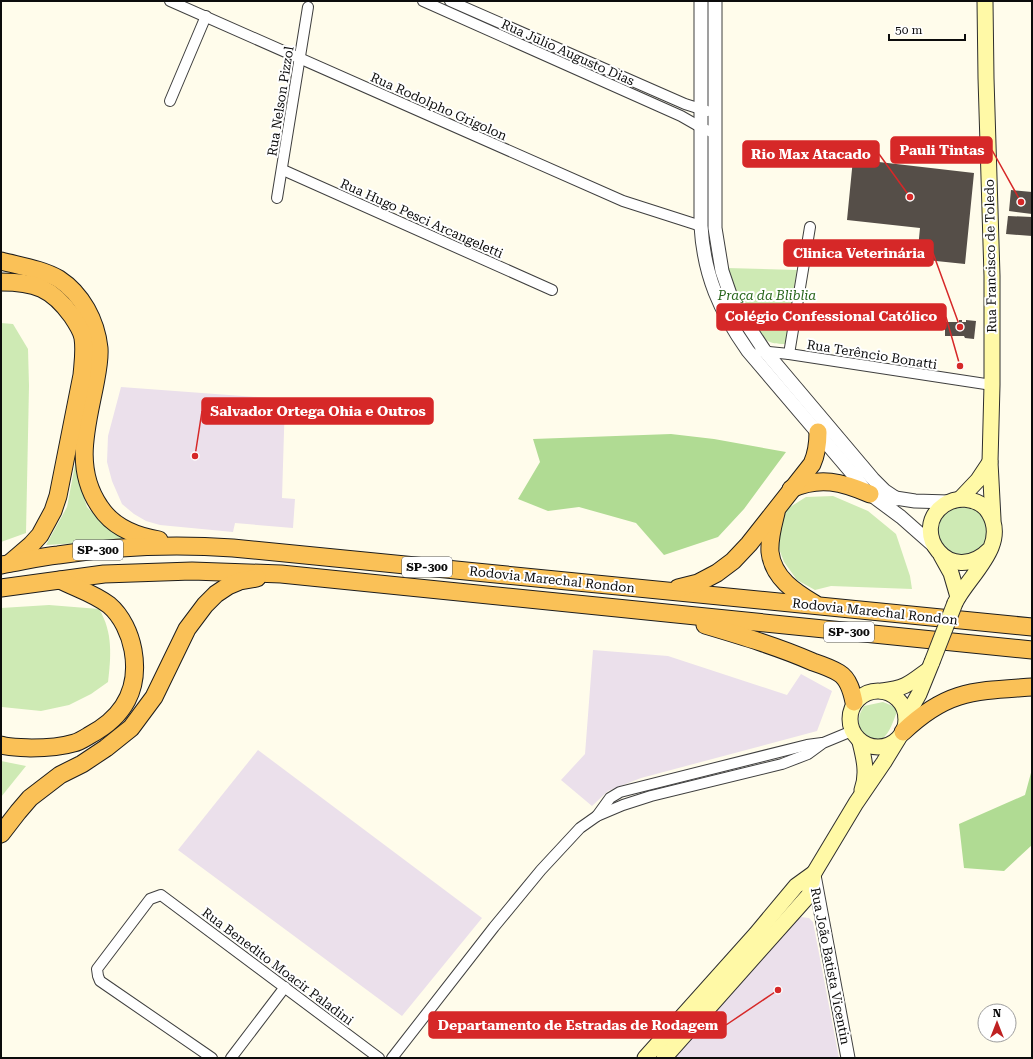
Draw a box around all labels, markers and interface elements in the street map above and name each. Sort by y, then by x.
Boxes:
street label: Rua Julio Augusto Dias [499,16,637,89]
scale bar [889,16,965,42]
text: 50 m [895,23,922,37]
street label: Rua Nelson Pizzol [264,45,297,157]
street label: Rua Rodolpho Grigolon [368,70,510,144]
callout: Pauli Tintas [891,137,992,163]
callout: Rio Max Atacado [743,141,879,167]
text: Pauli Tintas [900,142,984,158]
text: Rio Max Atacado [751,146,871,162]
street label: Rua Hugo Pesci Arcangeletti [338,176,506,261]
street label: Rua Francisco de Toledo [982,179,999,333]
callout: Clinica Veterinária [784,240,933,266]
text: Clinica Veterinária [793,245,926,261]
park label: Praça da Bliblia [717,288,816,303]
callout: Colégio Confessional Católico [717,304,946,330]
text: Colégio Confessional Católico [725,308,937,324]
street label: Rua Terêncio Bonatti [806,337,938,372]
callout: Salvador Ortega Ohia e Outros [202,398,433,424]
text: Salvador Ortega Ohia e Outros [210,403,426,419]
road number: SP-300 [73,540,123,560]
road number: SP-300 [402,557,452,577]
street label: Rodovia Marechal Rondon [468,563,636,596]
street label: Rodovia Marechal Rondon [791,595,959,628]
road number: SP-300 [824,622,874,642]
street label: Rua João Batista Vicentin [808,886,853,1047]
street label: Rua Benedito Moacir Paladini [199,905,356,1028]
north arrow [977,1003,1017,1043]
text: N [993,1007,1002,1020]
callout: Departamento de Estradas de Rodagem [429,1012,726,1038]
text: Departamento de Estradas de Rodagem [438,1017,719,1033]

